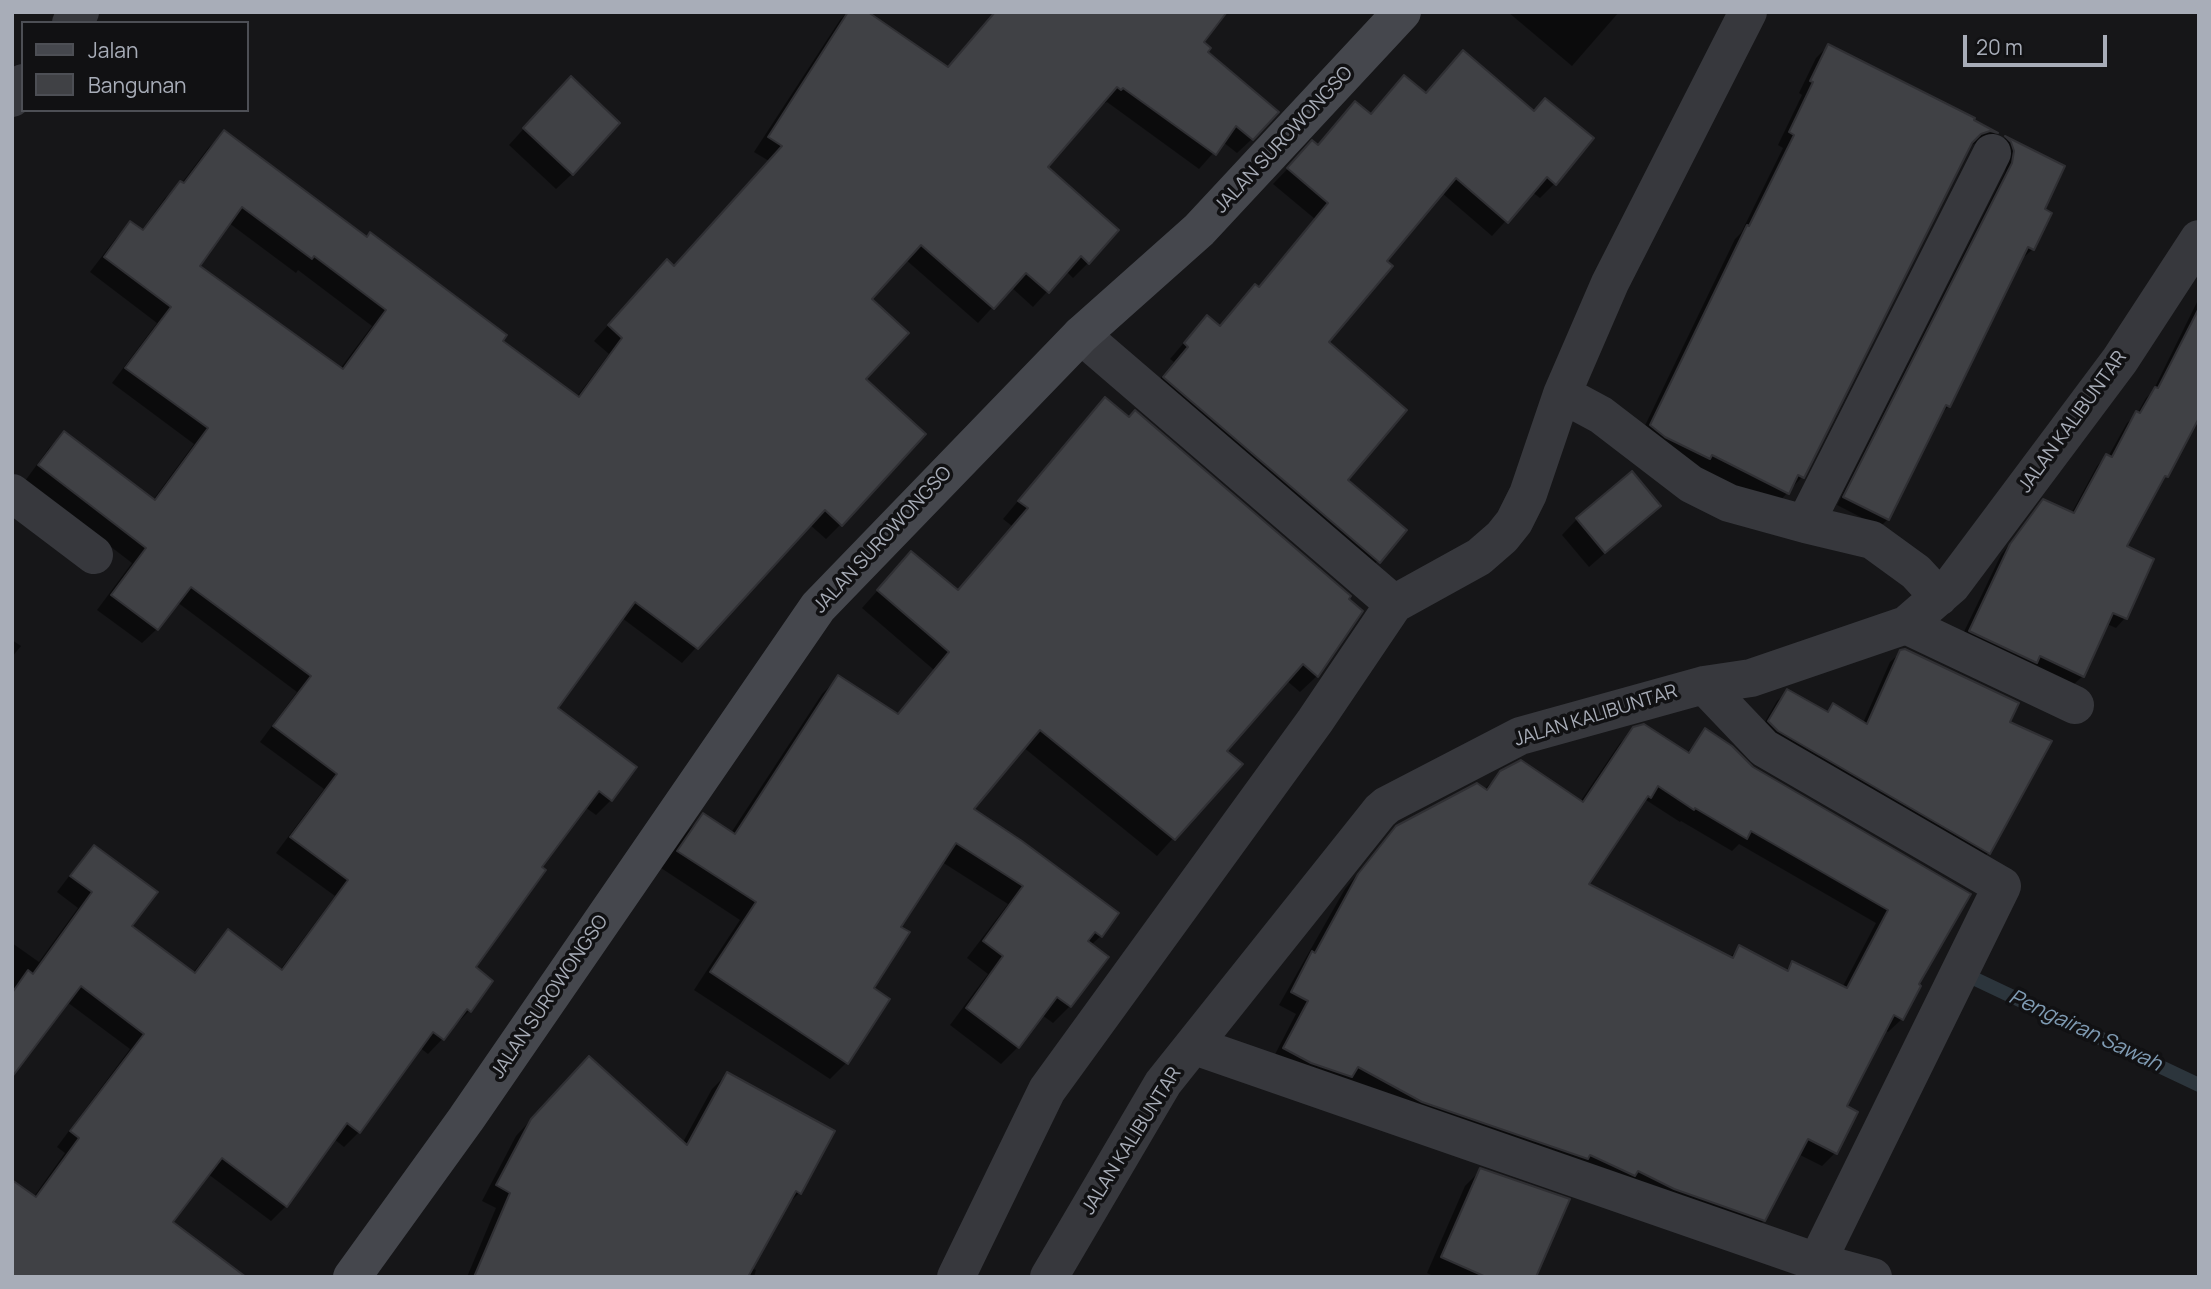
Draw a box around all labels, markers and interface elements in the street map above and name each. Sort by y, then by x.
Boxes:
legend [21,21,248,112]
scale bar [1966,21,2110,65]
text: 20 m [1976,33,2023,61]
text: Jalan [88,36,138,64]
street label: JALAN SUROWONGSO [1210,62,1358,218]
text: Bangunan [88,71,187,99]
street label: JALAN KALIBUNTAR [2014,347,2132,497]
street label: JALAN SUROWONGSO [809,462,957,618]
street label: JALAN KALIBUNTAR [1512,680,1680,752]
street label: JALAN SUROWONGSO [487,911,613,1083]
water label: Pengairan Sawah [2005,985,2165,1077]
street label: JALAN KALIBUNTAR [1077,1063,1187,1219]

